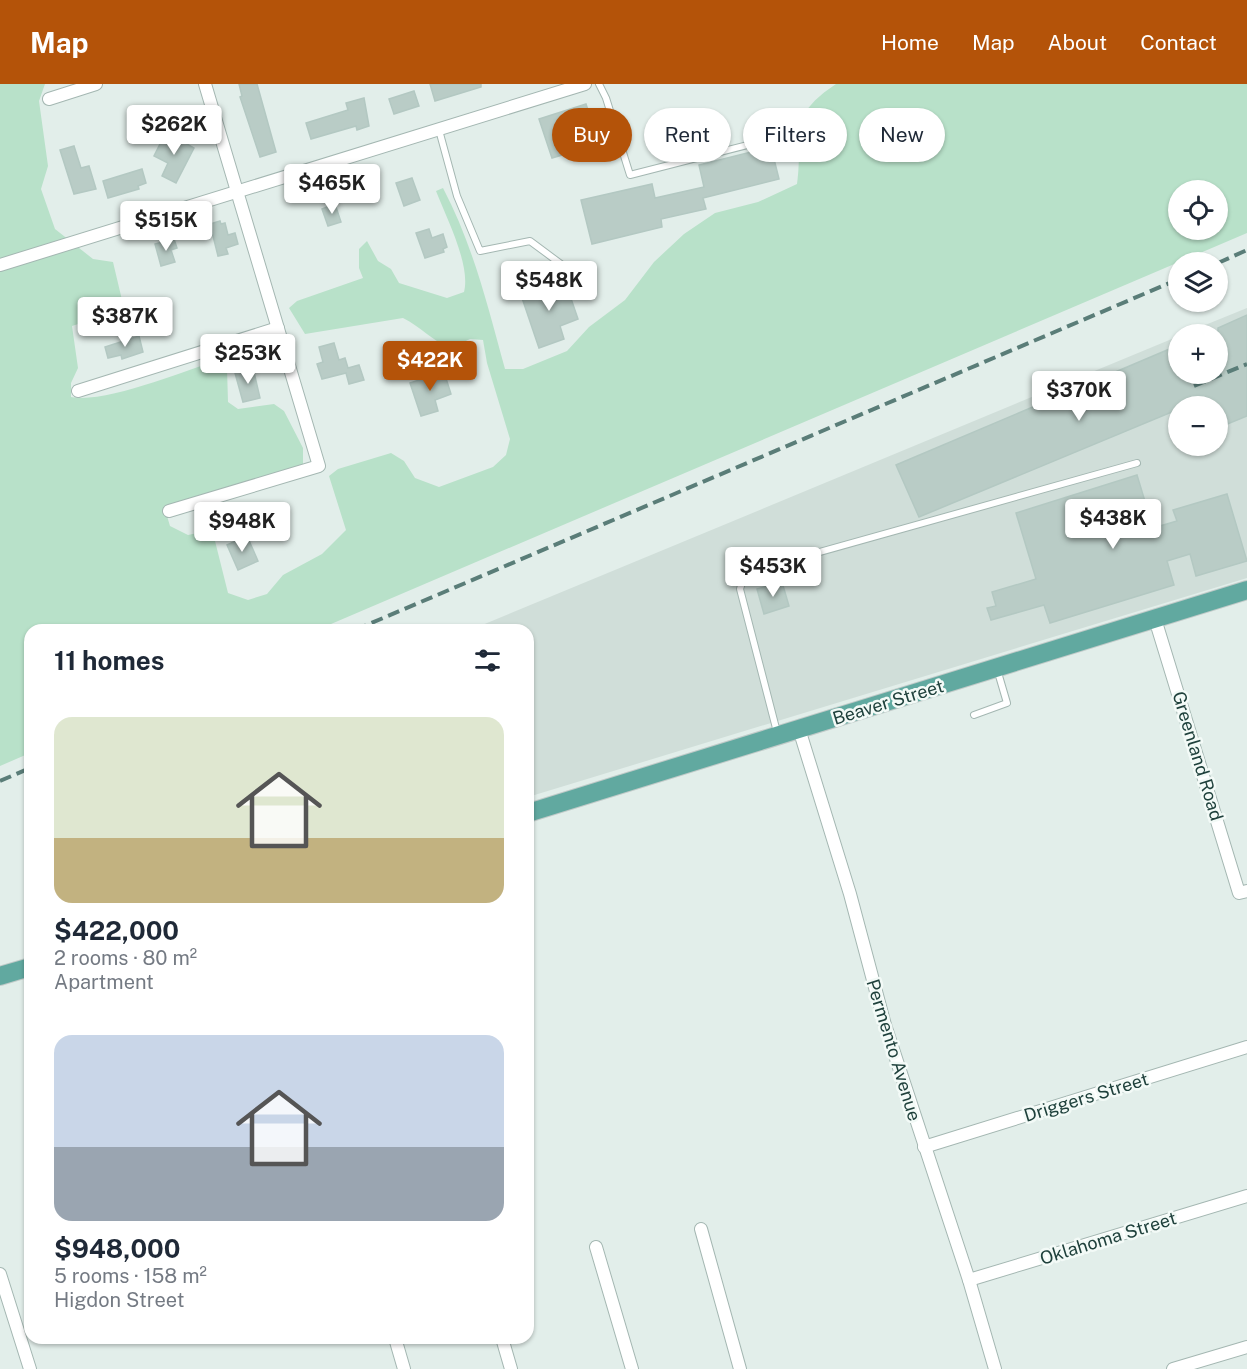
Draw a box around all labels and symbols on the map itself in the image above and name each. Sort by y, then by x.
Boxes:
pin: $262K [132,105,216,156]
pin: $465K [290,164,374,215]
pin: $515K [124,201,208,252]
pin: $548K [507,261,591,312]
pin: $387K [83,297,167,348]
pin: $253K [206,334,290,385]
pin: $422K [388,341,472,392]
pin: $370K [1037,371,1121,422]
pin: $438K [1071,499,1155,550]
pin: $948K [200,502,284,553]
pin: $453K [731,547,815,598]
street label: Beaver Street [830,675,946,729]
street label: Greenland Road [1168,689,1228,823]
street label: Permento Avenue [862,976,926,1124]
street label: Driggers Street [1021,1068,1151,1126]
street label: Oklahoma Street [1037,1207,1179,1269]

